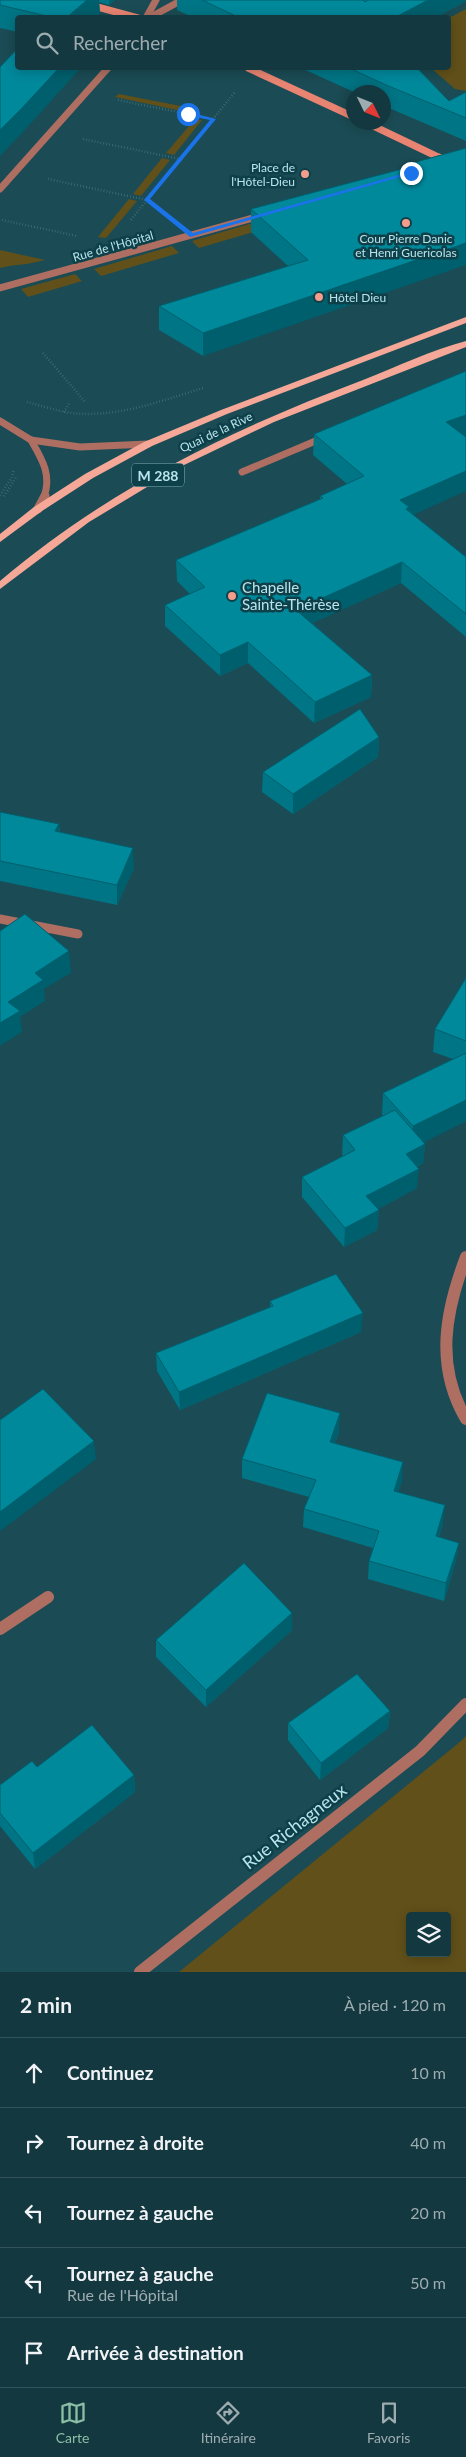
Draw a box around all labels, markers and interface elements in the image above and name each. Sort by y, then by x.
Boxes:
search box [15,15,451,70]
icon: search [33,29,61,57]
text: Rechercher [73,31,167,54]
north arrow [346,85,391,130]
route start [177,103,200,126]
place label: Place de l'Hôtel-Dieu [231,160,295,189]
route end [400,162,423,185]
marker: Place de l'Hôtel-Dieu [299,168,311,180]
marker: Cour Pierre Danic et Henri Guericolas [400,217,412,229]
street label: Rue de l'Hôpital [71,227,155,265]
place label: Cour Pierre Danic et Henri Guericolas [355,231,457,260]
place label: Hôtel Dieu [329,290,386,305]
marker: Hôtel Dieu [313,291,325,303]
street label: Quai de la Rive [177,409,255,455]
road number: M 288 [132,464,184,486]
place label: Chapelle Sainte-Thérèse [242,578,340,613]
marker: Chapelle Sainte-Thérèse [226,590,238,602]
street label: Rue Richagneux [238,1779,350,1873]
map controls [406,1912,451,1957]
button: layers [406,1912,451,1957]
text: 2 min [20,1992,72,2017]
text: À pied · 120 m [344,1995,446,2014]
icon: ahead [20,2059,48,2087]
text: Continuez [67,2061,153,2084]
text: 10 m [410,2063,446,2082]
icon: right [20,2129,48,2157]
text: Tournez à droite [67,2131,204,2154]
text: 40 m [410,2133,446,2152]
icon: left [20,2199,48,2227]
text: Tournez à gauche [67,2201,214,2224]
text: 20 m [410,2203,446,2222]
text: Tournez à gauche [67,2262,214,2285]
icon: left [20,2269,48,2297]
text: 50 m [410,2273,446,2292]
text: Rue de l'Hôpital [67,2285,178,2304]
icon: arrive [20,2339,48,2367]
text: Arrivée à destination [67,2341,244,2364]
tab: Carte [56,2399,89,2446]
tab: Itinéraire [201,2399,256,2446]
tab: Favoris [367,2399,410,2446]

